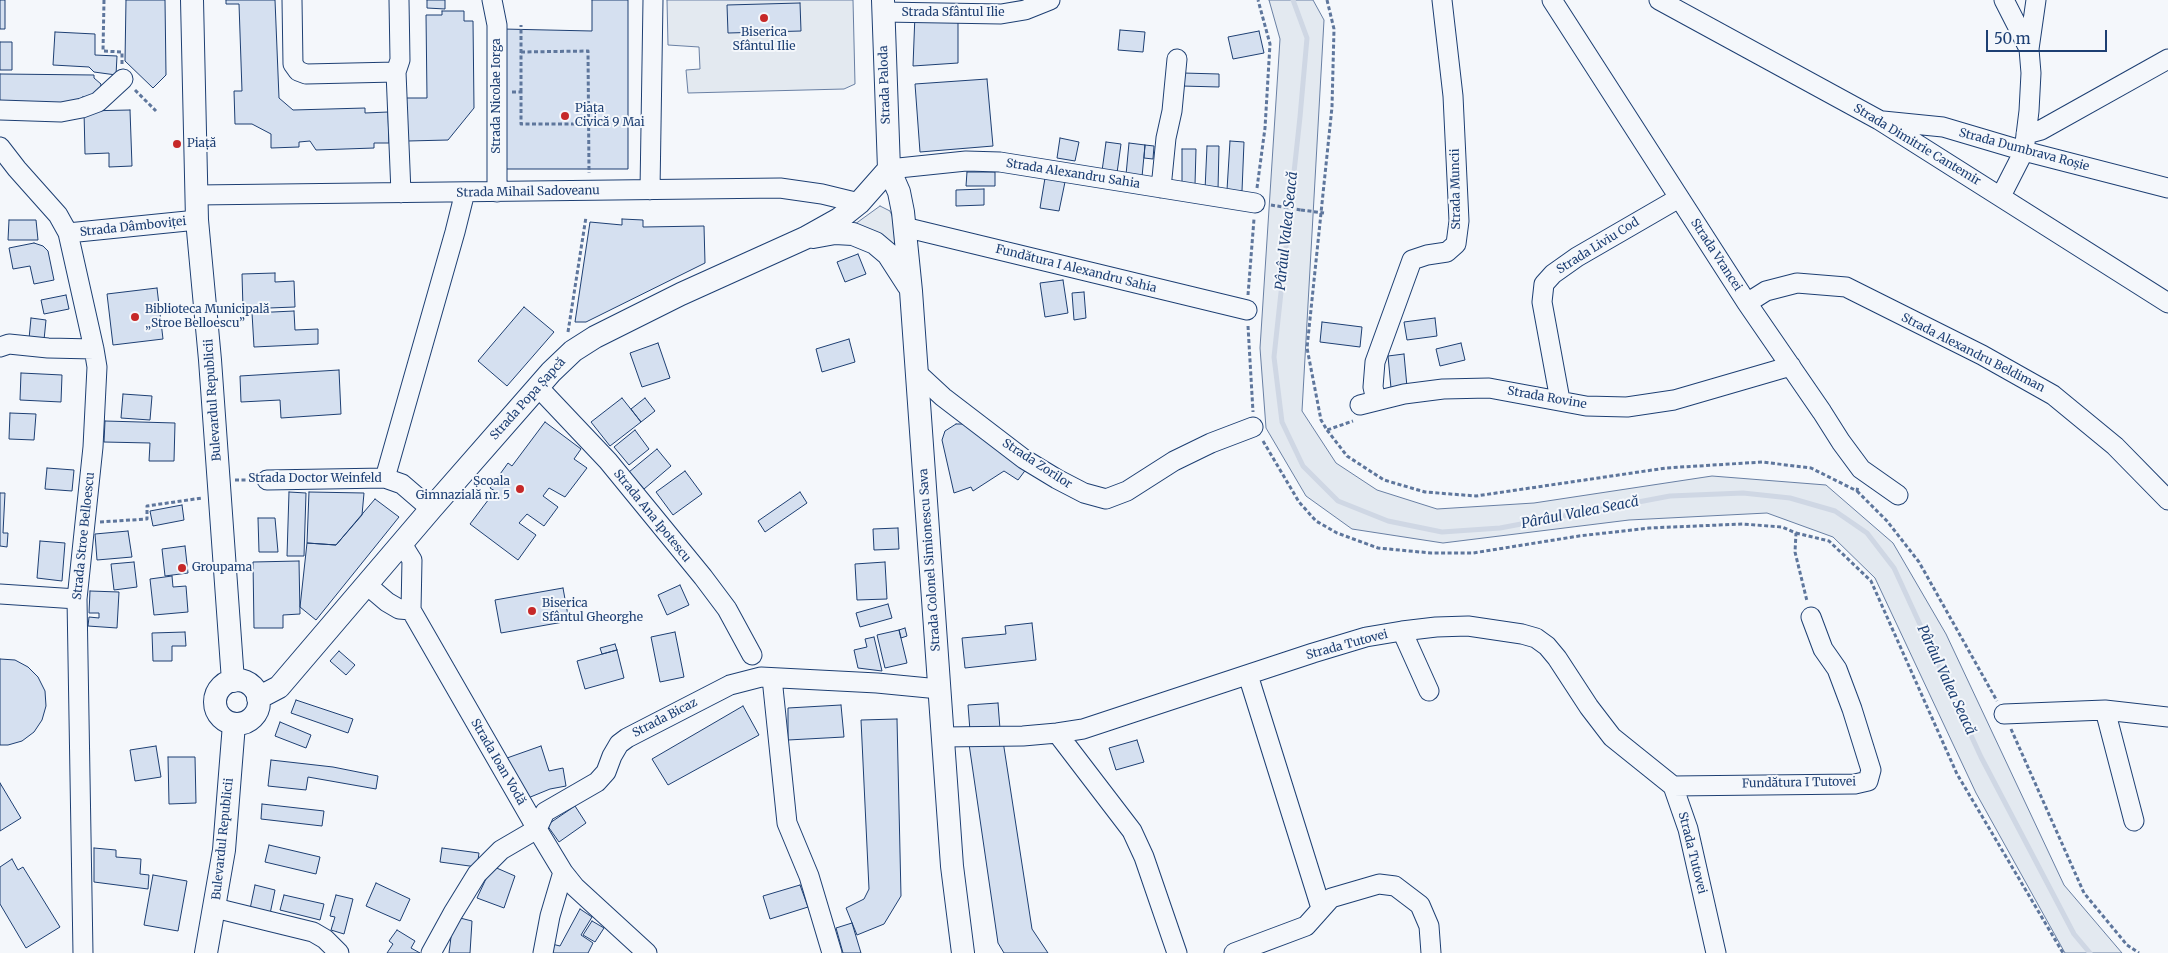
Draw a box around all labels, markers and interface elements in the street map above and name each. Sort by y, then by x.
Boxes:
street label: Strada Sfântul Ilie [902,6,1004,20]
marker: Biserica Sfântul Ilie [758,12,770,24]
scale bar [1988,20,2109,52]
place label: Biserica Sfântul Ilie [733,26,795,54]
text: 50 m [1994,29,2031,48]
street label: Strada Nicolae Iorga [490,38,504,154]
street label: Strada Paloda [876,45,894,125]
street label: Strada Dimitrie Cantemir [1851,101,1983,189]
place label: Piața Civică 9 Mai [575,102,645,130]
marker: Piața Civică 9 Mai [559,110,571,122]
street label: Strada Dumbrava Roșie [1957,126,2091,174]
place label: Piață [187,137,216,151]
marker: Piață [171,138,183,150]
street label: Strada Muncii [1448,148,1464,230]
street label: Strada Alexandru Sahia [1005,156,1141,192]
water label: Pârâul Valea Seacă [1272,171,1302,291]
street label: Strada Mihail Sadoveanu [456,184,600,200]
street label: Strada Dâmboviței [79,214,187,240]
street label: Strada Liviu Cod [1554,215,1642,277]
street label: Strada Vrancei [1687,216,1745,294]
street label: Fundătura I Alexandru Sahia [994,242,1158,296]
place label: Biblioteca Municipală „Stroe Belloescu” [145,303,269,331]
street label: Strada Alexandru Beldiman [1899,310,2047,396]
marker: Biblioteca Municipală „Stroe Belloescu” [129,311,141,323]
street label: Bulevardul Republicii [202,338,224,462]
street label: Strada Popa Șapcă [487,355,569,443]
street label: Strada Rovine [1506,384,1588,412]
street label: Strada Zorilor [999,436,1075,492]
street label: Strada Ana Ipotescu [610,467,694,565]
street label: Strada Colonel Simionescu Sava [916,468,944,652]
street label: Strada Stroe Belloescu [70,471,98,601]
street label: Strada Doctor Weinfeld [248,472,382,486]
place label: Școala Gimnazială nr. 5 [416,475,510,503]
marker: Școala Gimnazială nr. 5 [514,483,526,495]
water label: Pârâul Valea Seacă [1520,493,1640,533]
place label: Groupama [192,561,252,575]
marker: Groupama [176,562,188,574]
place label: Biserica Sfântul Gheorghe [542,597,643,625]
marker: Biserica Sfântul Gheorghe [526,605,538,617]
water label: Pârâul Valea Seacă [1913,622,1979,738]
street label: Strada Tutovei [1305,627,1389,663]
street label: Strada Bicaz [630,695,700,741]
street label: Strada Ioan Vodă [467,716,529,808]
street label: Fundătura I Tutovei [1742,775,1856,791]
street label: Bulevardul Republicii [209,777,237,901]
street label: Strada Tutovei [1675,810,1709,896]

